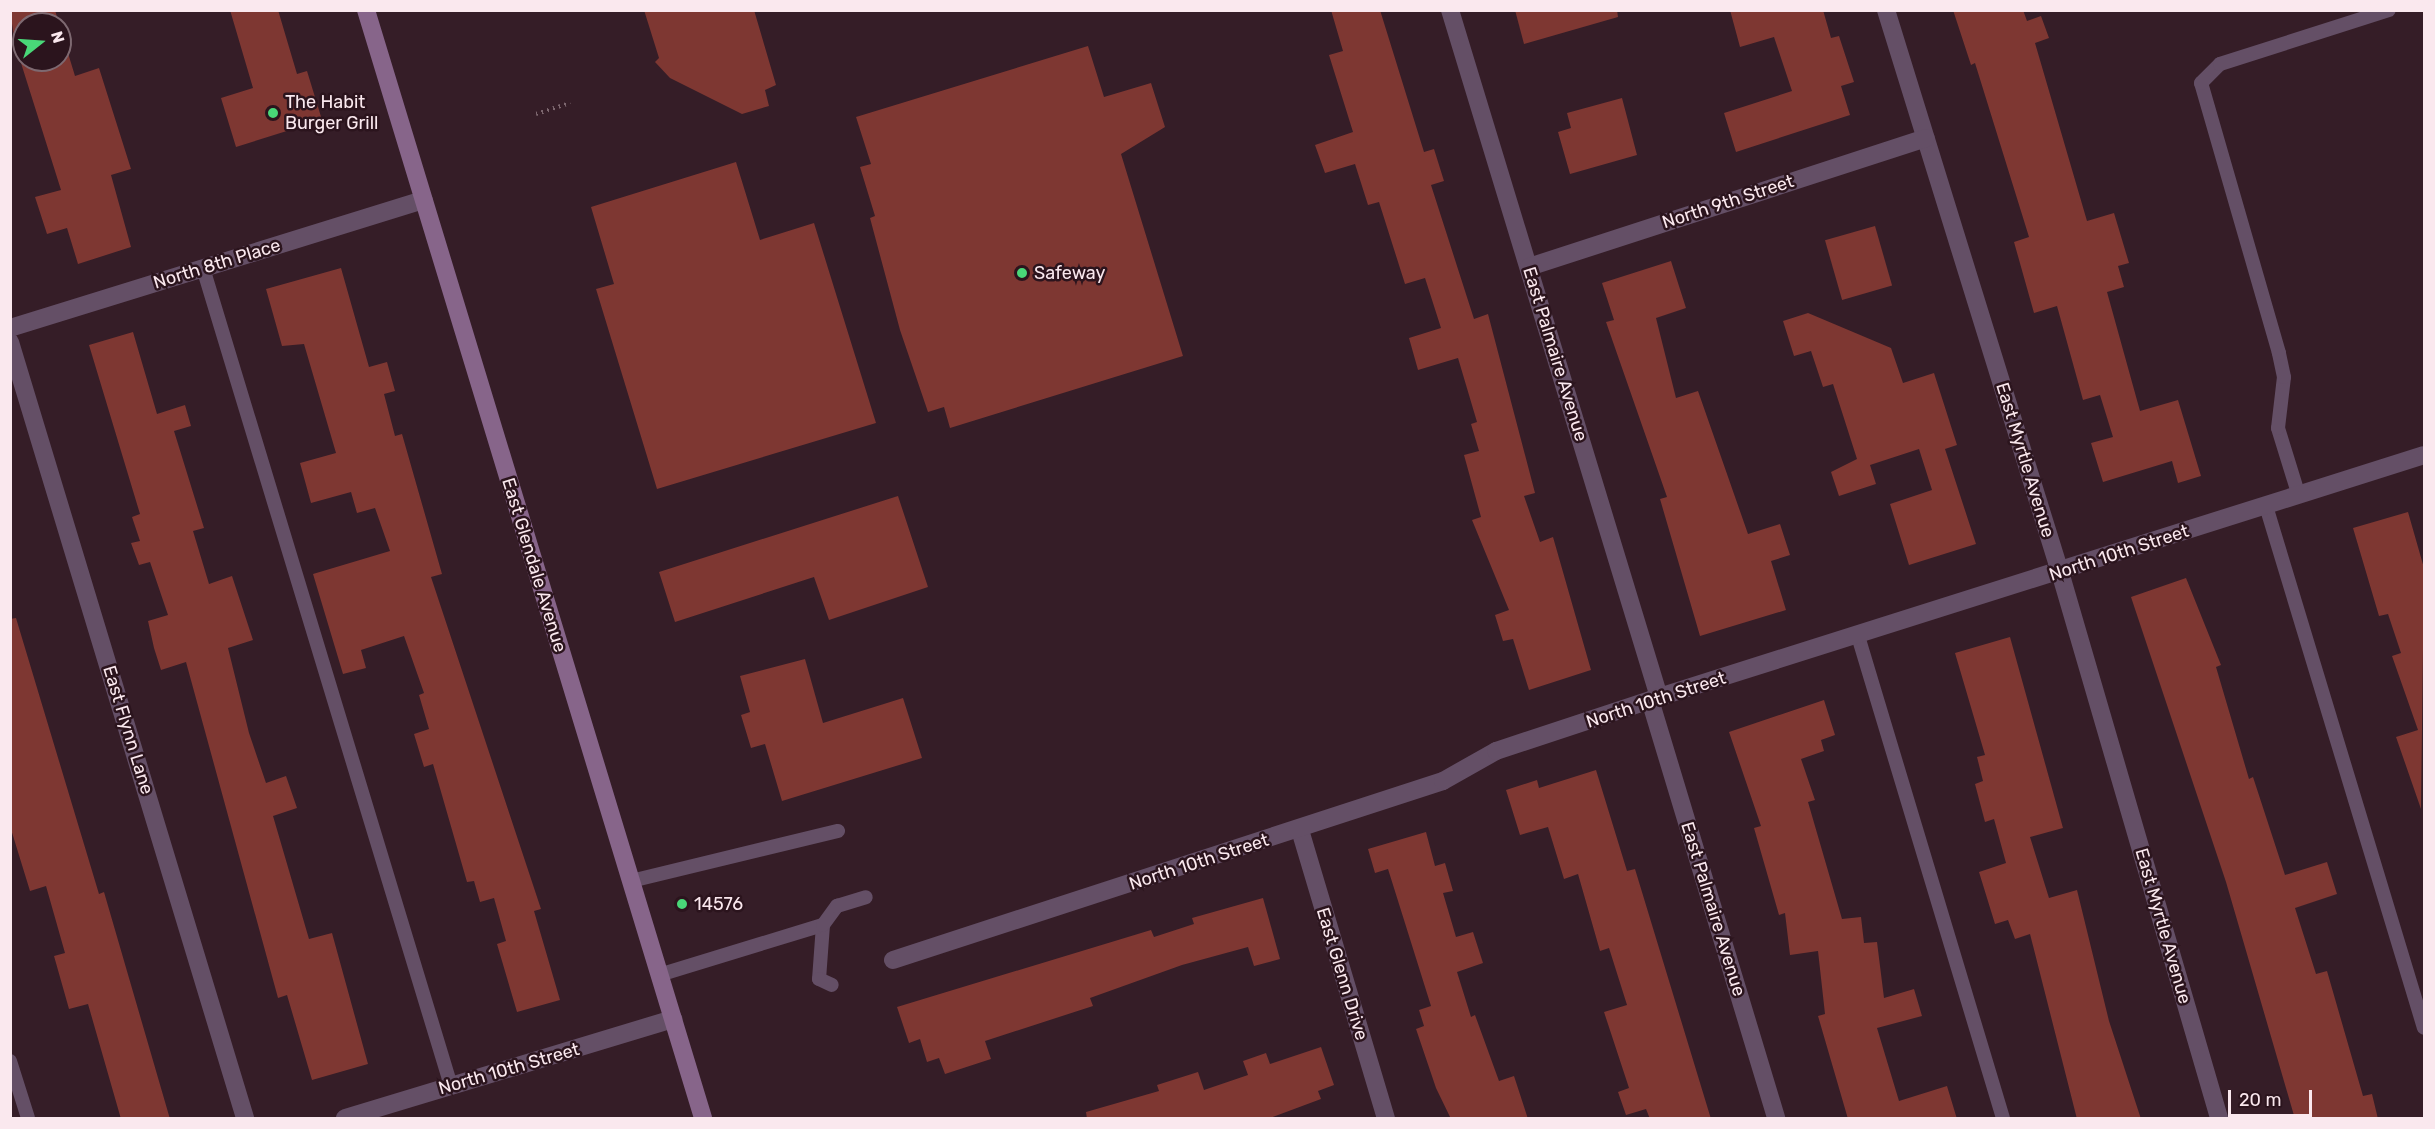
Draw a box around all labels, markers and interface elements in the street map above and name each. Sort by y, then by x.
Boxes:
north arrow [12,12,72,72]
text: N [47,29,69,45]
place label: The Habit Burger Grill [285,92,379,134]
marker: The Habit Burger Grill [266,106,280,120]
street label: North 9th Street [1659,171,1797,233]
street label: North 8th Place [151,234,283,294]
place label: Safeway [1034,262,1105,284]
street label: East Palmaire Avenue [1518,264,1592,444]
marker: Safeway [1015,266,1029,280]
street label: East Myrtle Avenue [1991,380,2059,540]
street label: East Glendale Avenue [497,475,571,655]
street label: North 10th Street [2046,520,2192,586]
street label: East Flynn Lane [98,663,158,797]
street label: North 10th Street [1583,667,1729,733]
street label: East Palmaire Avenue [1676,819,1750,999]
street label: North 10th Street [1126,829,1272,895]
street label: East Myrtle Avenue [2130,845,2196,1007]
place label: 14576 [694,893,743,915]
marker: 14576 [675,897,689,911]
street label: East Glenn Drive [1312,905,1372,1043]
street label: North 10th Street [436,1039,582,1099]
scale bar [2231,1078,2315,1116]
text: 20 m [2239,1089,2281,1111]

